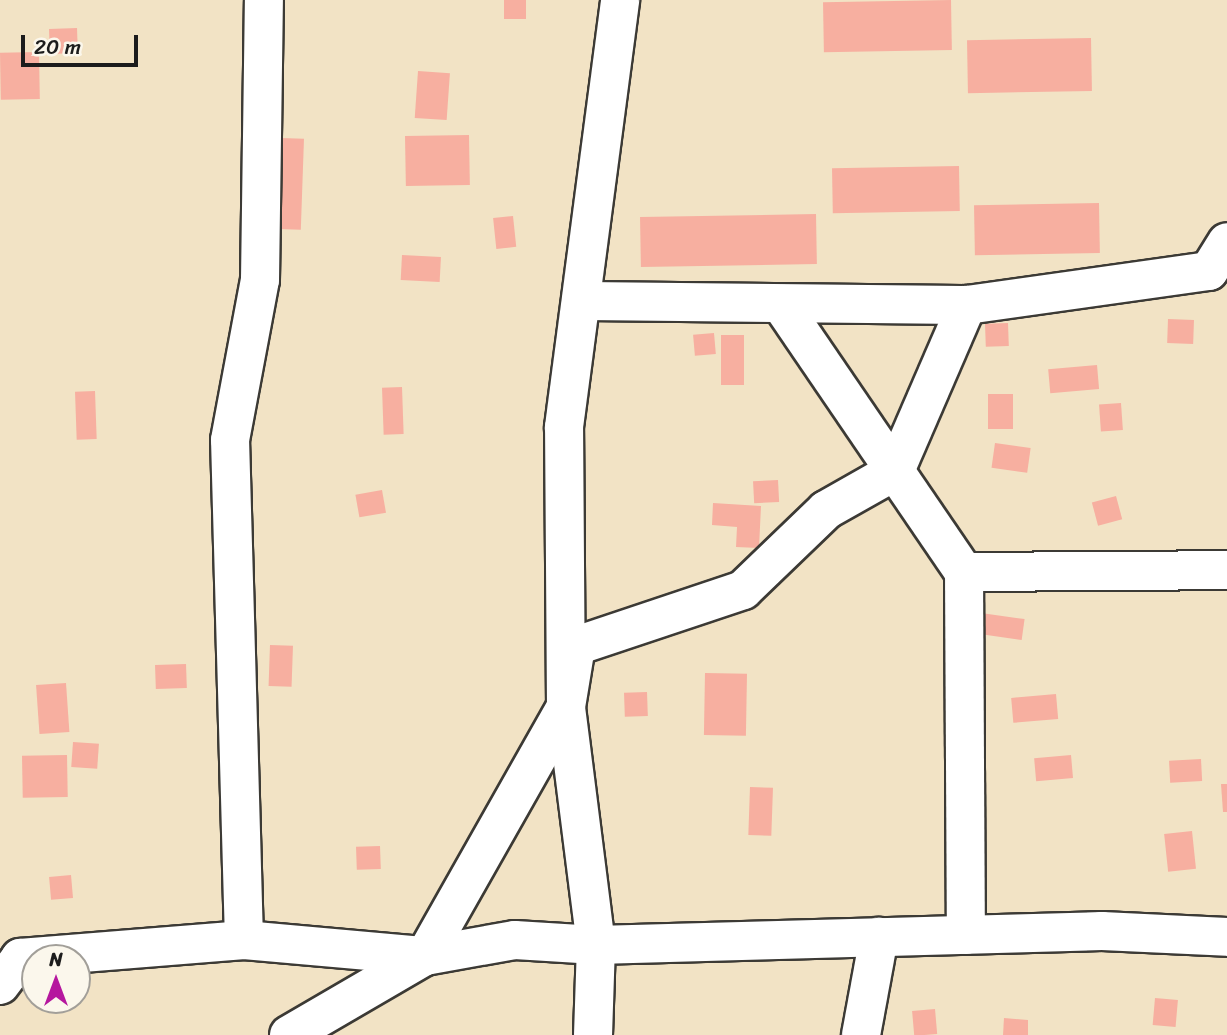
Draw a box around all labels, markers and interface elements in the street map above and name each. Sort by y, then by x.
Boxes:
scale bar [24,21,142,65]
text: 20 m [34,28,81,66]
text: N [49,943,63,976]
north arrow [21,944,91,1014]

